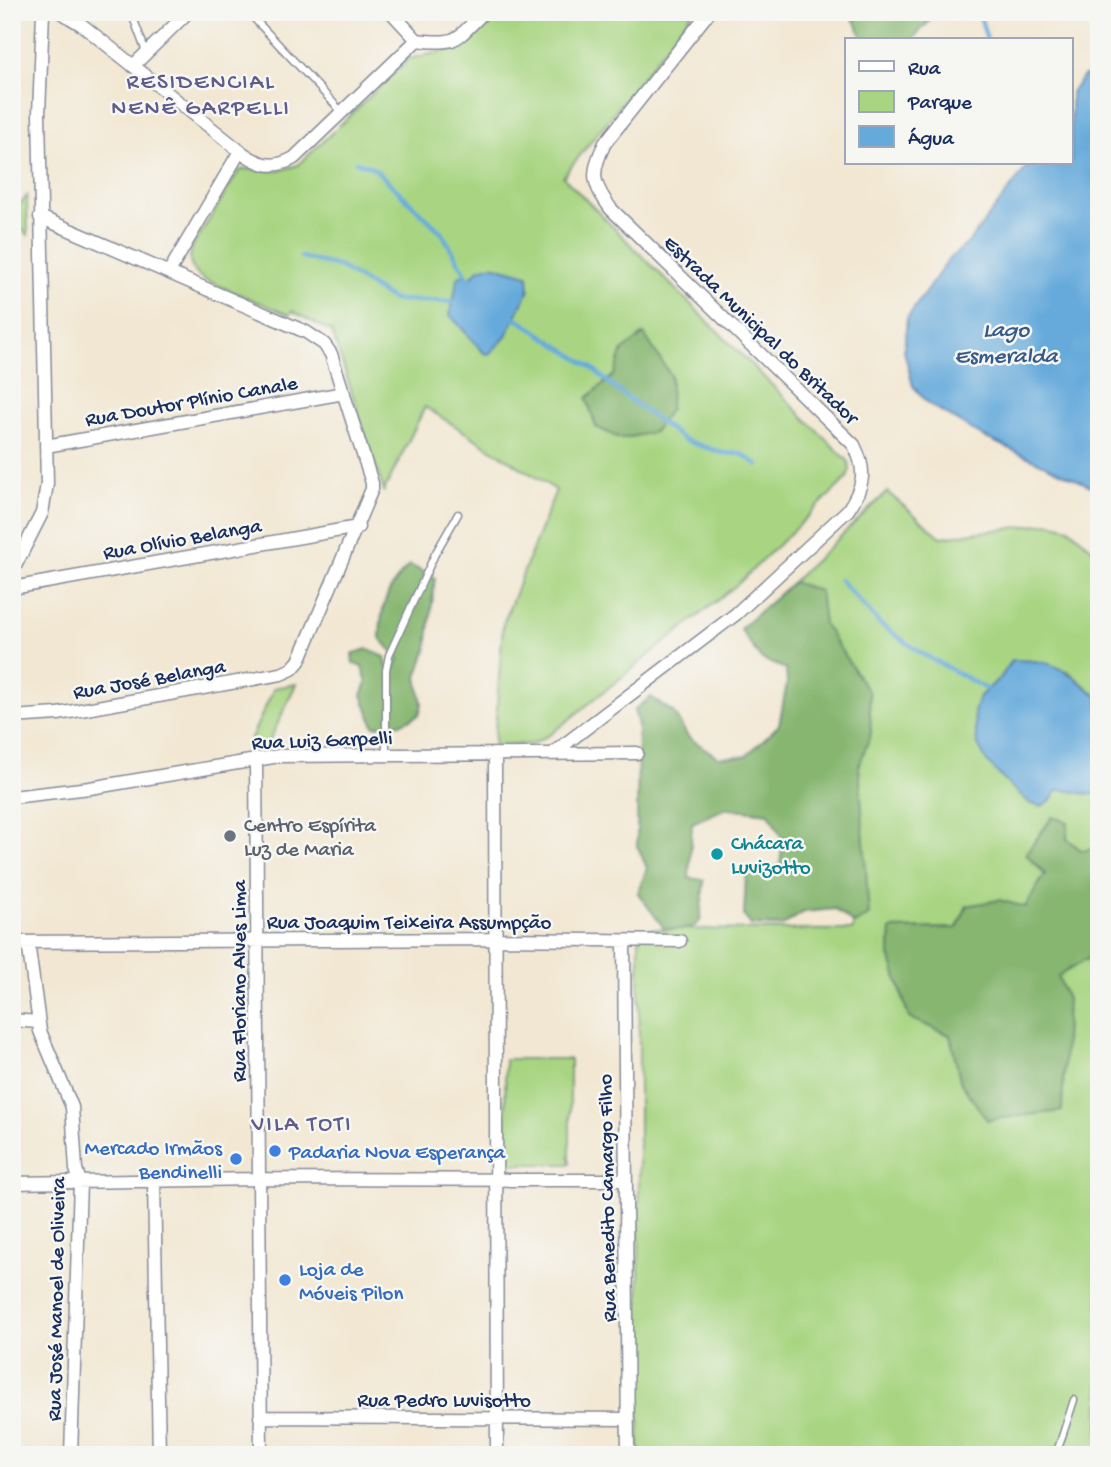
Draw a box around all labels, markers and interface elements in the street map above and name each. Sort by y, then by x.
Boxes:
legend [845,38,1072,164]
text: Rua [908,58,942,83]
district label: RESIDENCIAL NENÊ GARPELLI [111,70,291,123]
text: Parque [907,92,973,117]
text: Água [908,127,955,153]
street label: Estrada Municipal do Britador [657,232,863,432]
water label: Lago Esmeralda [954,318,1059,371]
street label: Rua Doutor Plínio Canale [84,372,301,434]
street label: Rua Olívio Belanga [101,515,265,568]
street label: Rua José Belanga [71,655,229,707]
street label: Rua Luiz Garpelli [251,728,393,757]
place label: Centro Espírita Luz de Maria [244,815,377,864]
marker: Centro Espírita Luz de Maria [222,828,238,844]
place label: Chácara Luvizotto [731,833,811,882]
marker: Chácara Luvizotto [709,846,725,862]
street label: Rua Floriano Alves Lima [229,879,254,1082]
street label: Rua Joaquim Teixeira Assumpção [267,912,551,937]
street label: Rua Benedito Camargo Filho [595,1074,624,1322]
district label: VILA TOTI [251,1112,352,1139]
place label: Mercado Irmãos Bendinelli [85,1138,223,1187]
place label: Padaria Nova Esperança [288,1142,507,1167]
marker: Padaria Nova Esperança [267,1143,283,1159]
marker: Mercado Irmãos Bendinelli [228,1151,244,1167]
street label: Rua José Manoel de Oliveira [44,1175,73,1421]
place label: Loja de Móveis Pilon [299,1259,403,1308]
marker: Loja de Móveis Pilon [277,1272,293,1288]
street label: Rua Pedro Luvisotto [357,1390,531,1415]

